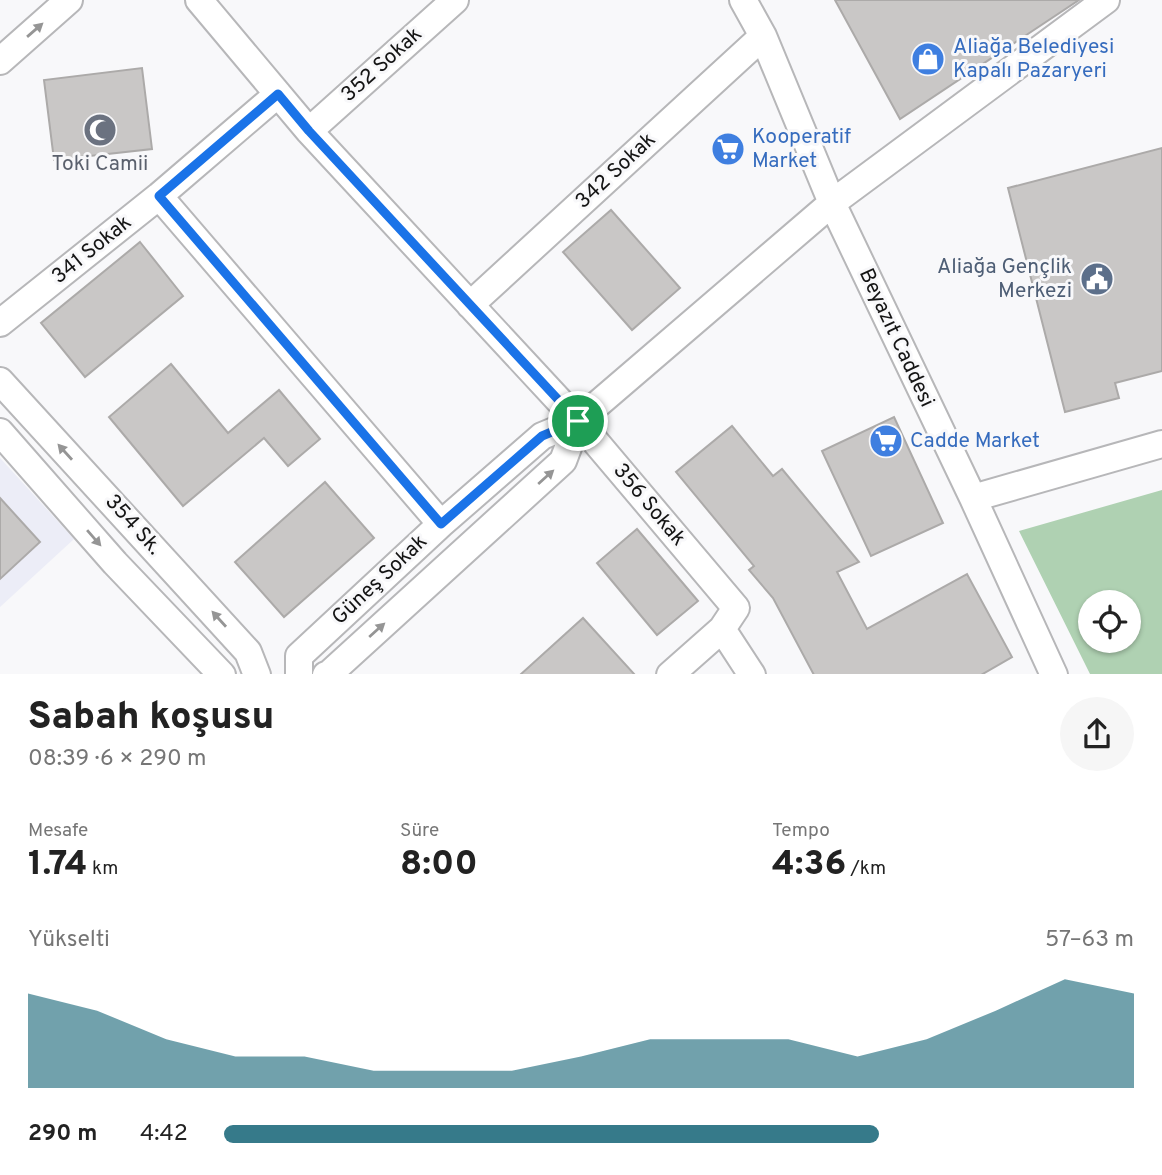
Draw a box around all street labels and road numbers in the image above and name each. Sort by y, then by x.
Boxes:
street label: 352 Sokak [336,21,428,109]
street label: 342 Sokak [570,127,662,215]
street label: 341 Sokak [47,210,137,290]
street label: Beyazıt Caddesi [852,264,940,412]
street label: 356 Sokak [607,458,691,552]
street label: 354 Sk. [99,489,167,561]
street label: Güneş Sokak [327,529,433,631]

